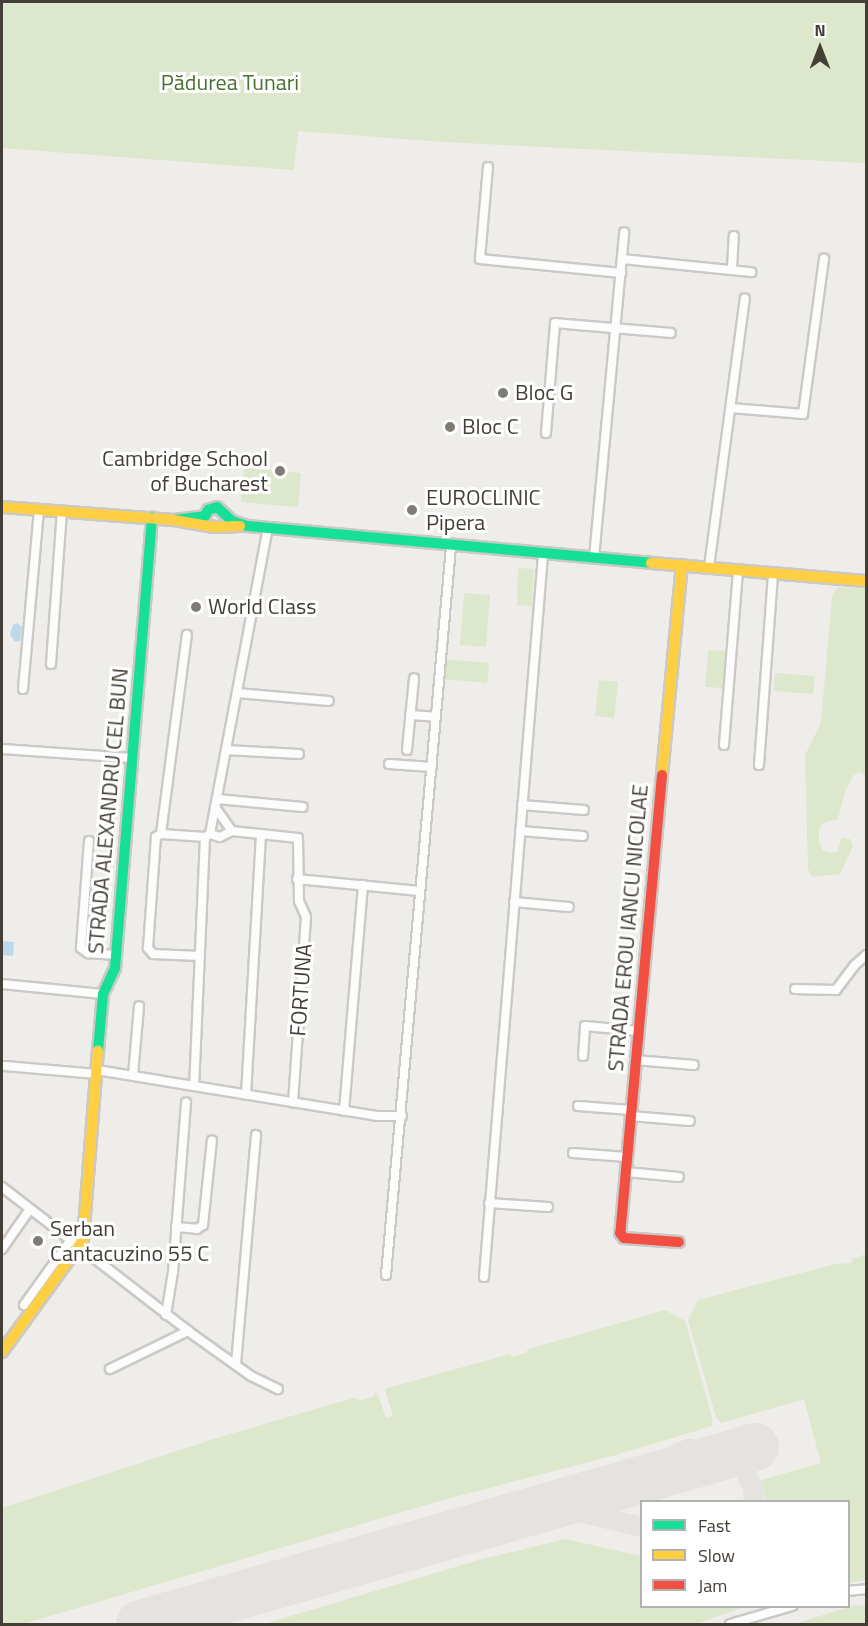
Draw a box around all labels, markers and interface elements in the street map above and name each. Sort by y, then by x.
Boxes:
north arrow [790,18,850,78]
text: N [814,18,826,42]
park label: Pădurea Tunari [161,70,299,96]
place label: Bloc G [515,380,573,406]
marker: Bloc G [496,386,510,400]
place label: Bloc C [462,414,519,440]
marker: Bloc C [443,420,457,434]
place label: Cambridge School of Bucharest [102,445,268,496]
marker: Cambridge School of Bucharest [273,464,287,478]
place label: EUROCLINIC Pipera [426,484,541,536]
marker: EUROCLINIC Pipera [403,501,421,519]
place label: World Class [208,594,316,620]
marker: World Class [189,600,203,614]
street label: STRADA ALEXANDRU CEL BUN [82,667,134,955]
street label: STRADA EROU IANCU NICOLAE [602,783,654,1073]
street label: FORTUNA [285,943,317,1037]
place label: Serban Cantacuzino 55 C [50,1215,209,1266]
marker: Serban Cantacuzino 55 C [31,1234,45,1248]
legend [640,1500,850,1608]
text: Fast [698,1512,731,1539]
text: Slow [698,1542,735,1569]
text: Jam [698,1572,727,1599]

